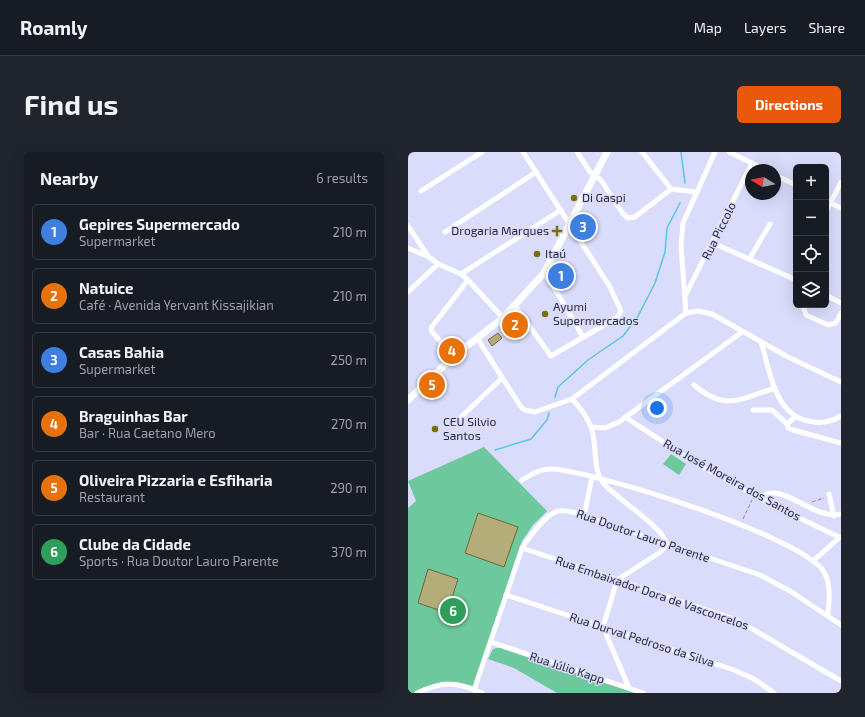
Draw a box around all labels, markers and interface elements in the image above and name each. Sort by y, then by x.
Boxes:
text: Roamly [20,16,87,39]
text: Map [694,19,722,36]
text: Layers [744,19,786,36]
text: Share [808,19,845,36]
button: Directions [737,86,841,123]
text: Find us [24,87,118,121]
north arrow [745,164,781,200]
map controls [793,164,829,308]
button: + [793,164,829,200]
text: Nearby [40,168,98,188]
text: 6 results [316,170,368,186]
place label: Di Gaspi [582,190,626,204]
marker: Di Gaspi [569,193,579,203]
street label: Rua Piccolo [698,199,738,262]
button: − [793,200,829,236]
pin: 3 [570,212,596,242]
text: Gepires Supermercado [79,215,240,233]
place label: Drogaria Marques [451,223,549,237]
text: 1 [51,224,57,240]
text: 210 m [332,224,367,240]
marker: Drogaria Marques [552,226,562,236]
text: Supermarket [79,233,156,249]
button: locate [793,236,829,272]
place label: Itaú [545,246,566,260]
marker: Itaú [532,249,542,259]
pin: 1 [548,261,574,291]
button: layers [793,272,829,308]
text: Natuice [79,279,134,297]
text: 2 [50,288,58,304]
text: 210 m [332,288,367,304]
text: Café · Avenida Yervant Kissajikian [79,297,274,313]
place label: Ayumi Supermercados [553,299,639,327]
marker: Ayumi Supermercados [540,309,550,319]
pin: 2 [502,310,528,340]
pin: 4 [439,336,465,366]
text: Casas Bahia [79,343,164,361]
text: 3 [50,352,58,368]
text: 250 m [331,352,367,368]
text: Supermarket [79,361,156,377]
pin: 5 [419,370,445,400]
your location [647,398,667,418]
text: Braguinhas Bar [79,407,188,425]
place label: CEU Silvio Santos [443,414,497,442]
text: 4 [50,416,58,432]
text: 270 m [331,416,367,432]
marker: CEU Silvio Santos [430,424,440,434]
text: Bar · Rua Caetano Mero [79,425,216,441]
street label: Rua José Moreira dos Santos [661,435,804,523]
text: Oliveira Pizzaria e Esfiharia [79,471,273,489]
text: 5 [50,480,58,496]
text: 290 m [330,480,367,496]
text: Restaurant [79,489,145,505]
street label: Rua Doutor Lauro Parente [575,506,712,565]
text: Clube da Cidade [79,535,191,553]
text: 6 [50,544,58,560]
text: 370 m [331,544,367,560]
street label: Rua Embaixador Dora de Vasconcelos [554,552,751,632]
text: Sports · Rua Doutor Lauro Parente [79,553,279,569]
pin: 6 [440,596,466,626]
street label: Rua Durval Pedroso da Silva [568,609,716,669]
street label: Rua Júlio Kapp [528,648,607,686]

